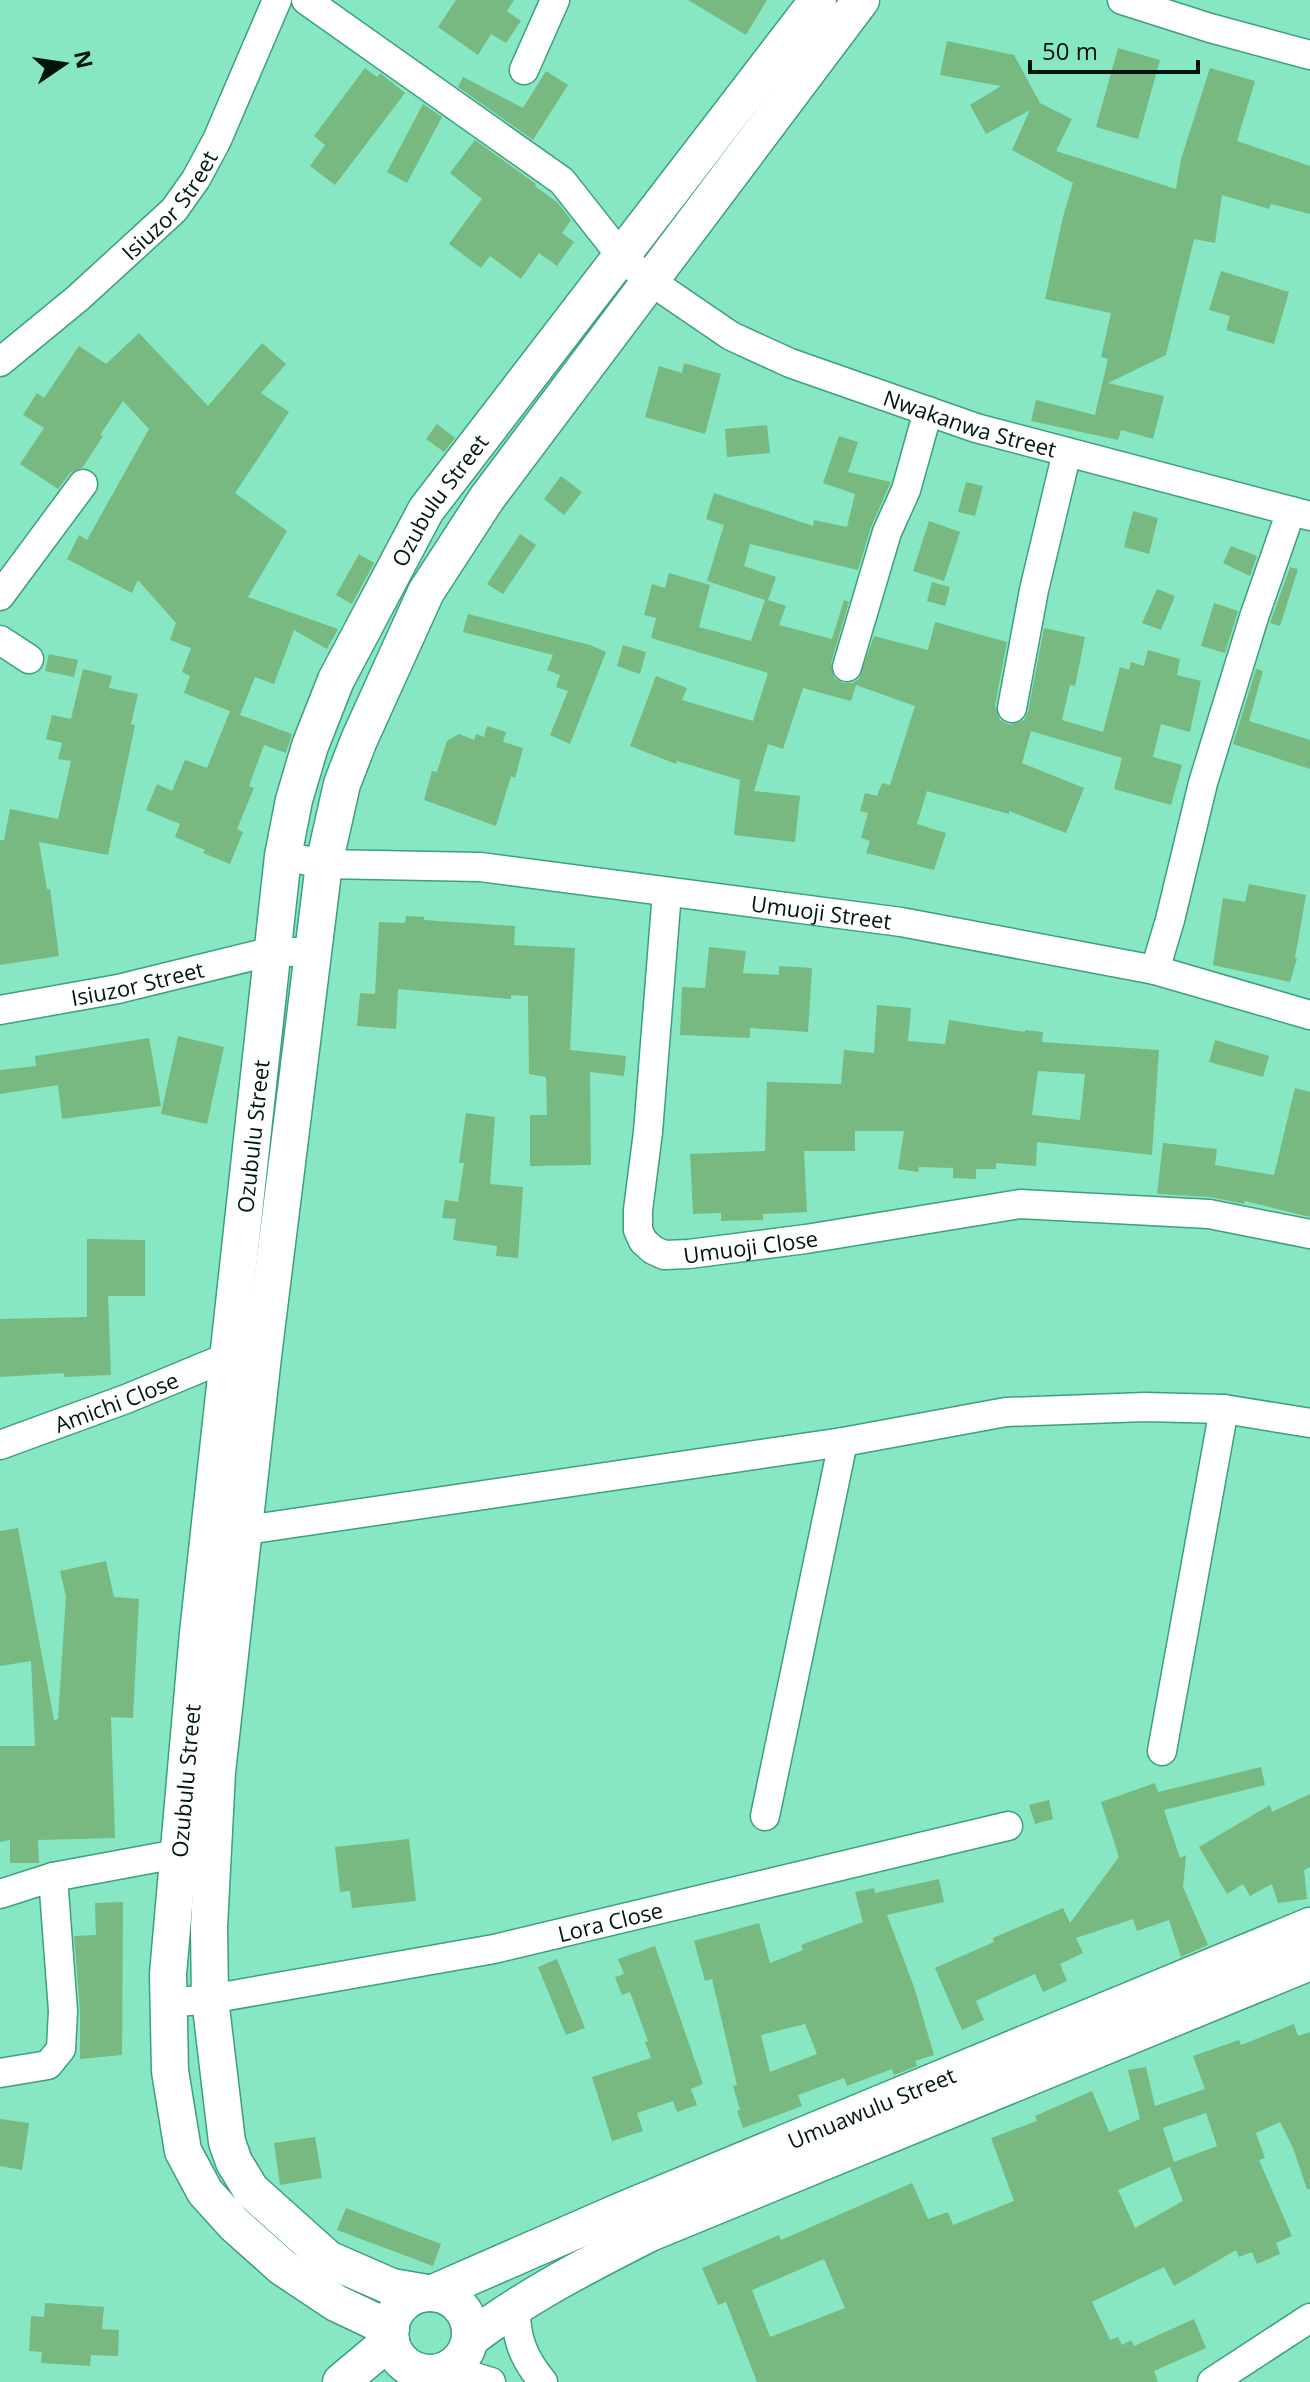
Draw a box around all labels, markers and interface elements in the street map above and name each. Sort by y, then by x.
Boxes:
north arrow [24,24,104,104]
scale bar [1030,24,1198,74]
text: 50 m [1042,34,1098,67]
text: N [68,47,101,71]
street label: Isiuzor Street [115,145,224,266]
street label: Nwakanwa Street [880,382,1060,464]
street label: Ozubulu Street [384,427,494,572]
street label: Umuoji Street [749,888,894,936]
street label: Isiuzor Street [69,953,207,1012]
street label: Ozubulu Street [229,1058,276,1215]
street label: Umuoji Close [681,1222,820,1270]
street label: Amichi Close [50,1364,183,1439]
street label: Ozubulu Street [163,1702,207,1859]
street label: Lora Close [555,1894,666,1948]
street label: Umuawulu Street [783,2059,960,2155]

